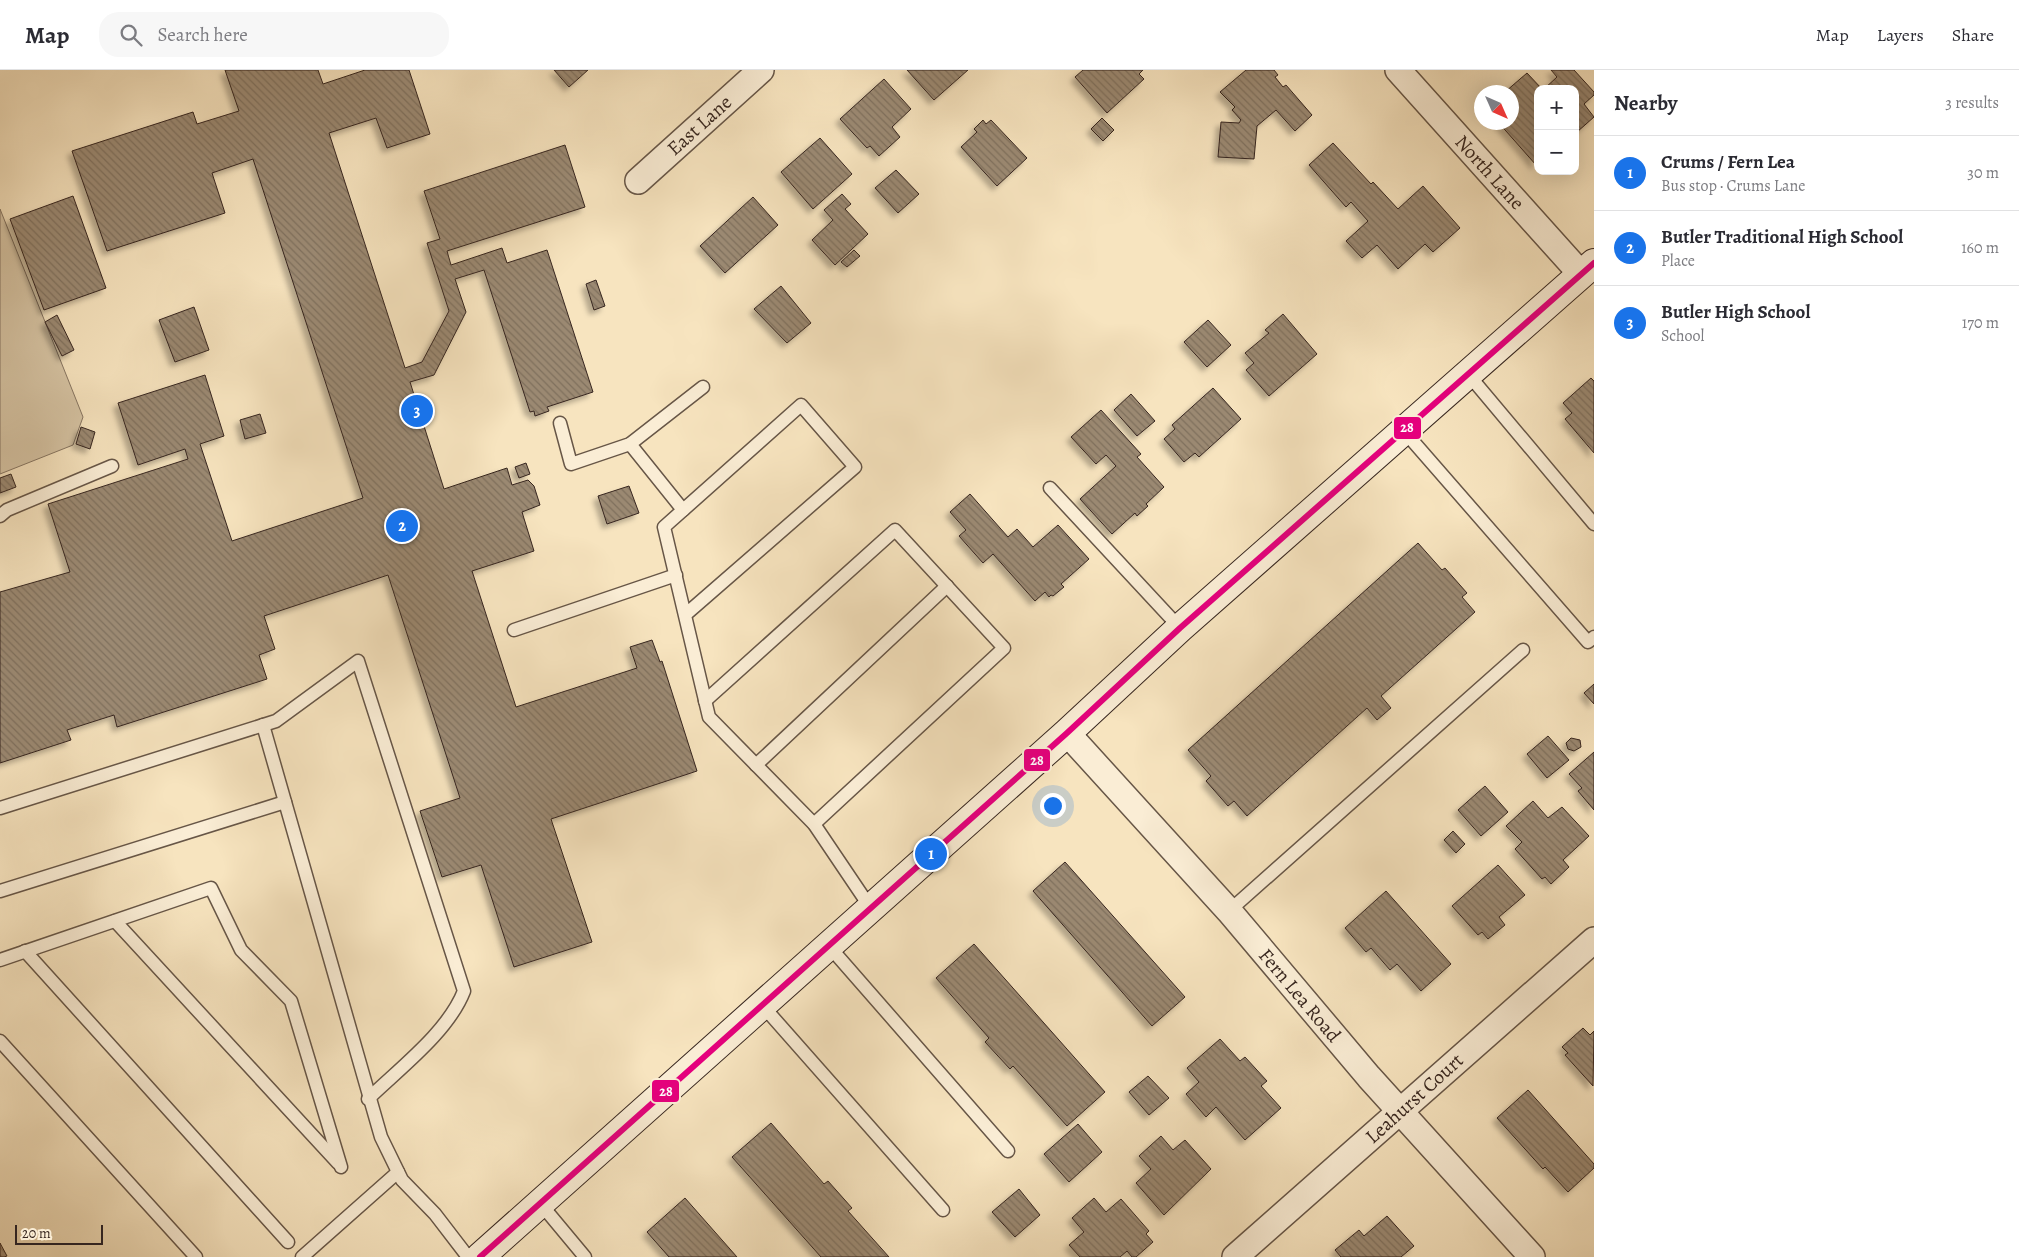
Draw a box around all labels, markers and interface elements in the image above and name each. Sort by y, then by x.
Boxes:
search box [99,12,449,57]
text: Map [25,19,69,51]
icon: search [117,21,145,49]
text: Search here [157,22,248,48]
text: Map [1816,23,1849,47]
text: Layers [1877,23,1924,47]
text: Share [1952,23,1994,47]
north arrow [1474,85,1519,130]
map controls [1534,85,1579,175]
button: + [1534,85,1579,130]
street label: East Lane [661,89,738,162]
text: Nearby [1614,89,1677,117]
text: 3 results [1945,92,1999,114]
street label: North Lane [1449,129,1531,216]
button: − [1534,130,1579,175]
text: Crums / Fern Lea [1661,149,1795,175]
text: 1 [1627,162,1633,184]
text: 30 m [1967,162,1999,184]
text: Bus stop · Crums Lane [1661,175,1805,197]
text: Butler Traditional High School [1661,224,1903,250]
text: 2 [1626,237,1634,259]
text: 160 m [1961,237,1999,259]
text: Place [1661,250,1695,272]
text: Butler High School [1661,299,1810,325]
text: 3 [1627,312,1633,334]
text: 170 m [1962,312,1999,334]
text: School [1661,325,1704,347]
pin: 3 [401,392,433,430]
line badge: 28 [1393,416,1422,440]
text: 28 [1400,418,1414,437]
pin: 2 [386,507,418,545]
line badge: 28 [1023,748,1051,772]
text: 28 [1030,751,1044,770]
your location [1040,793,1066,819]
pin: 1 [915,835,947,873]
street label: Fern Lea Road [1252,943,1347,1048]
street label: Leahurst Court [1359,1047,1469,1150]
line badge: 28 [651,1079,680,1103]
text: 28 [659,1082,673,1101]
scale bar [15,1222,102,1245]
text: 20 m [22,1224,51,1243]

